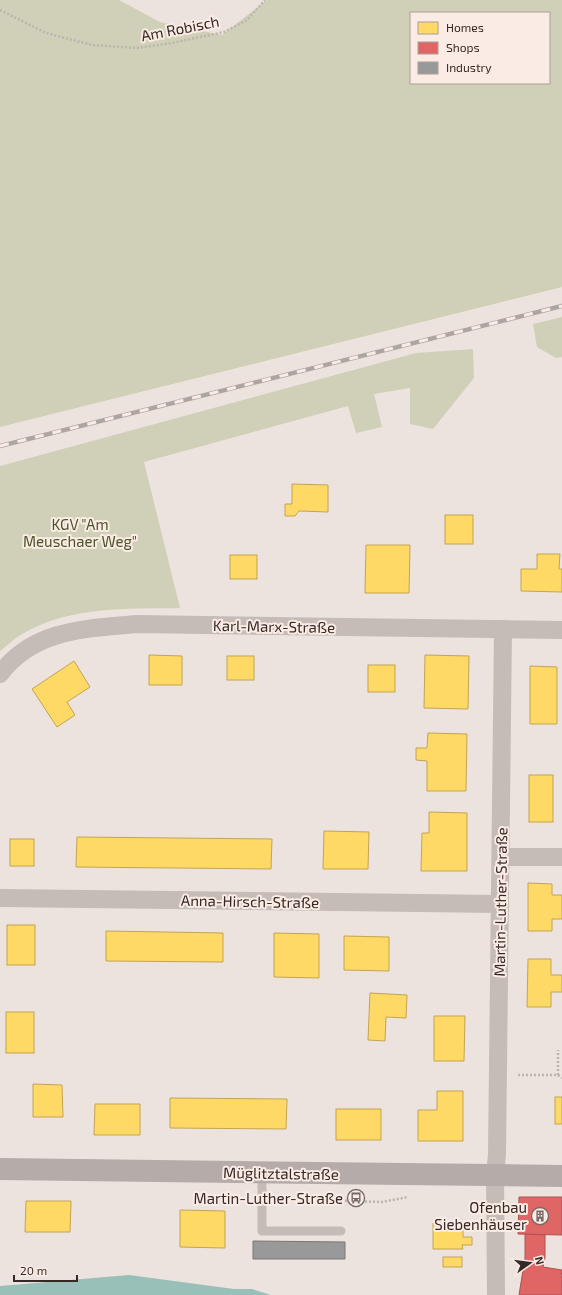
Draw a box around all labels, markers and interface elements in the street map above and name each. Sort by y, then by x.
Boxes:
street label: Am Robisch [139,12,221,44]
legend [410,12,550,84]
text: Homes [446,20,484,34]
text: Shops [446,40,480,54]
text: Industry [446,60,492,74]
park label: KGV "Am Meuschaer Weg" [23,515,137,550]
street label: Karl-Marx-Straße [213,616,335,636]
street label: Martin-Luther-Straße [490,827,510,977]
street label: Anna-Hirsch-Straße [181,891,319,911]
street label: Müglitztalstraße [223,1163,339,1183]
bus stop icon: Martin-Luther-Straße [346,1188,366,1208]
place label: Martin-Luther-Straße [194,1189,343,1207]
place label: Ofenbau Siebenhäuser [434,1198,527,1233]
building icon: Ofenbau Siebenhäuser [530,1206,550,1226]
north arrow [510,1243,550,1283]
text: N [533,1255,547,1266]
scale bar [14,1257,77,1283]
text: 20 m [20,1263,47,1277]

